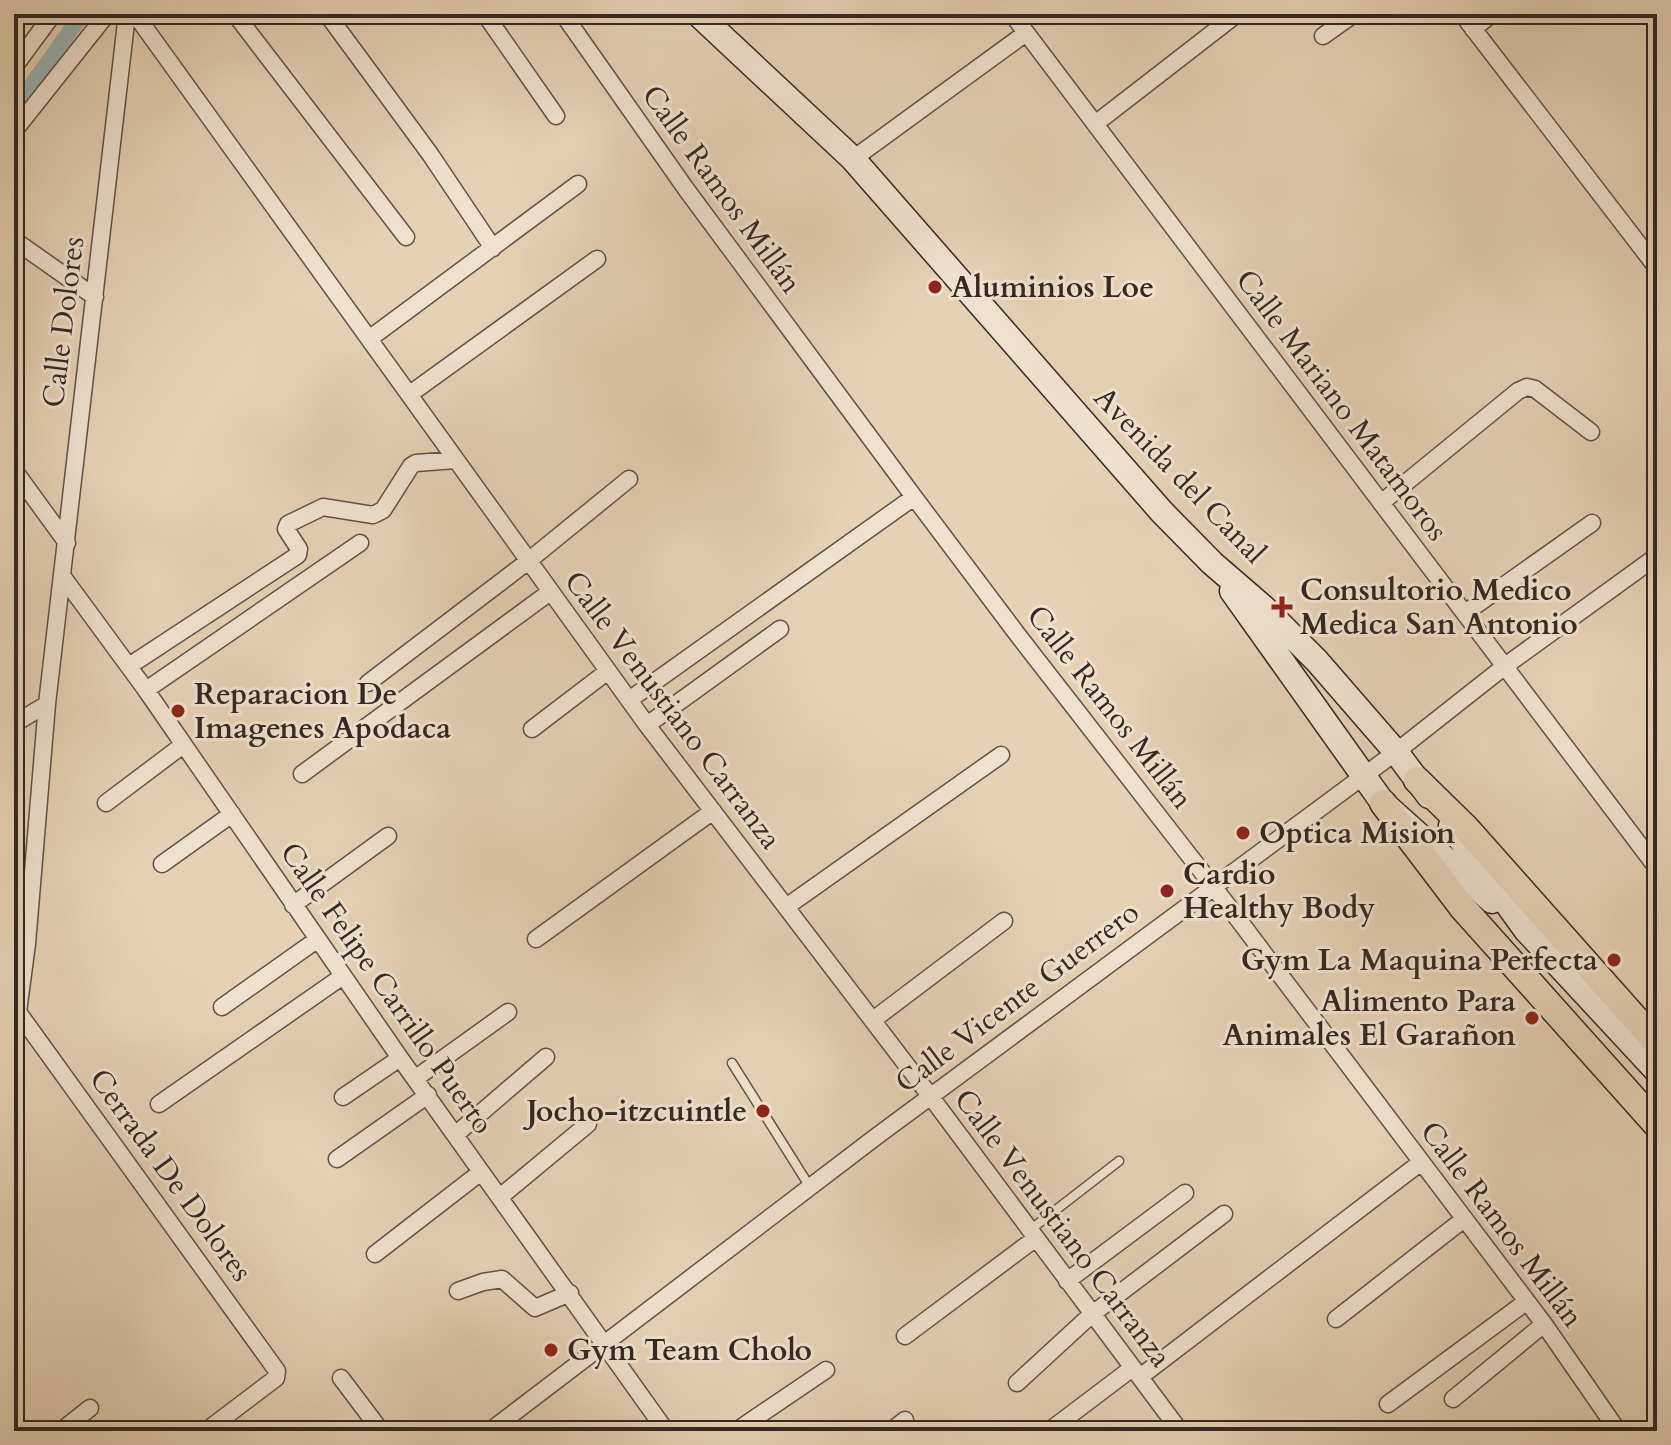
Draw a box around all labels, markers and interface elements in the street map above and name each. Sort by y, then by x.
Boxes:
street label: Calle Ramos Millán [632,77,811,302]
street label: Calle Dolores [33,234,94,410]
street label: Calle Mariano Matamoros [1226,261,1457,549]
place label: Aluminios Loe [951,267,1154,308]
marker: Aluminios Loe [926,278,944,296]
street label: Avenida del Canal [1085,378,1275,573]
street label: Calle Venustiano Carranza [554,563,791,858]
place label: Consultorio Medico Medica San Antonio [1300,570,1578,645]
marker: Consultorio Medico Medica San Antonio [1271,596,1293,618]
street label: Calle Ramos Millán [1017,597,1202,818]
place label: Reparacion De Imagenes Apodaca [194,674,451,749]
marker: Reparacion De Imagenes Apodaca [169,702,187,720]
place label: Optica Mision [1259,813,1455,854]
marker: Optica Mision [1234,824,1252,842]
street label: Calle Felipe Carrillo Puerto [270,834,503,1142]
place label: Cardio Healthy Body [1183,854,1375,929]
marker: Cardio Healthy Body [1158,882,1176,900]
street label: Calle Vicente Guerrero [887,892,1148,1103]
place label: Gym La Maquina Perfecta [1241,940,1598,981]
marker: Gym La Maquina Perfecta [1605,951,1623,969]
place label: Alimento Para Animales El Garañon [1222,981,1516,1056]
marker: Alimento Para Animales El Garañon [1523,1009,1541,1027]
street label: Cerrada De Dolores [80,1061,262,1290]
street label: Calle Venustiano Carranza [944,1081,1181,1376]
place label: Jocho-itzcuintle [522,1091,747,1132]
marker: Jocho-itzcuintle [754,1102,772,1120]
street label: Calle Ramos Millán [1411,1113,1593,1336]
place label: Gym Team Cholo [567,1330,812,1371]
marker: Gym Team Cholo [542,1341,560,1359]

